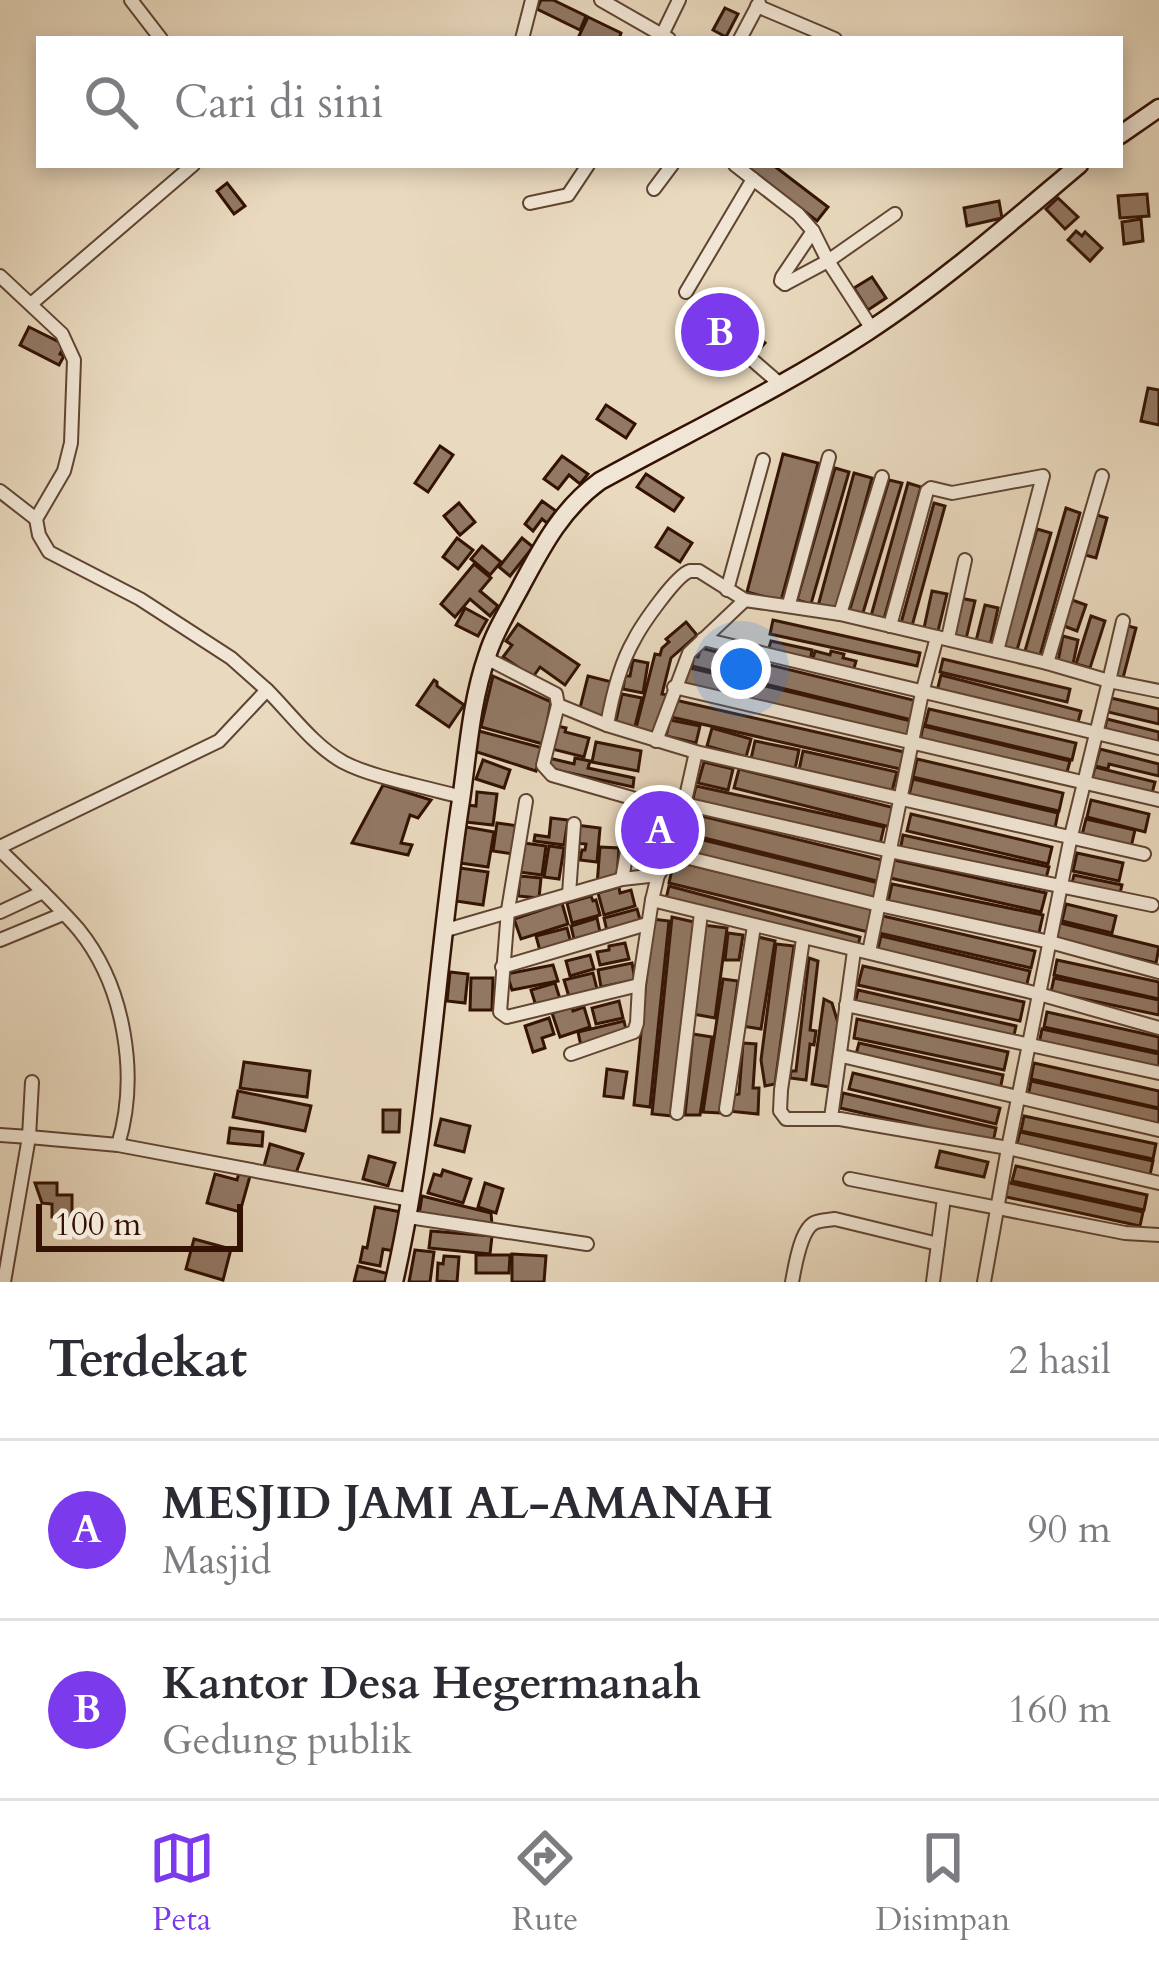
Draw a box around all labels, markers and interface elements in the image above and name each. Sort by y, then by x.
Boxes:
search box [36,36,1123,168]
icon: search [78,69,144,135]
text: Cari di sini [174,72,384,133]
pin: B [681,287,759,377]
your location [711,639,771,699]
pin: A [621,785,699,875]
scale bar [36,1198,243,1251]
text: 100 m [54,1202,141,1247]
text: Terdekat [48,1325,247,1395]
text: 2 hasil [1008,1334,1111,1387]
text: MESJID JAMI AL-AMANAH [162,1473,773,1534]
text: A [72,1503,102,1556]
text: 90 m [1028,1503,1111,1556]
text: Masjid [162,1534,271,1587]
text: Kantor Desa Hegermanah [162,1653,701,1714]
text: B [73,1683,101,1736]
text: 160 m [1008,1683,1111,1736]
text: Gedung publik [162,1714,412,1767]
tab: Peta [149,1825,215,1942]
tab: Rute [512,1825,578,1942]
tab: Disimpan [875,1825,1010,1942]

